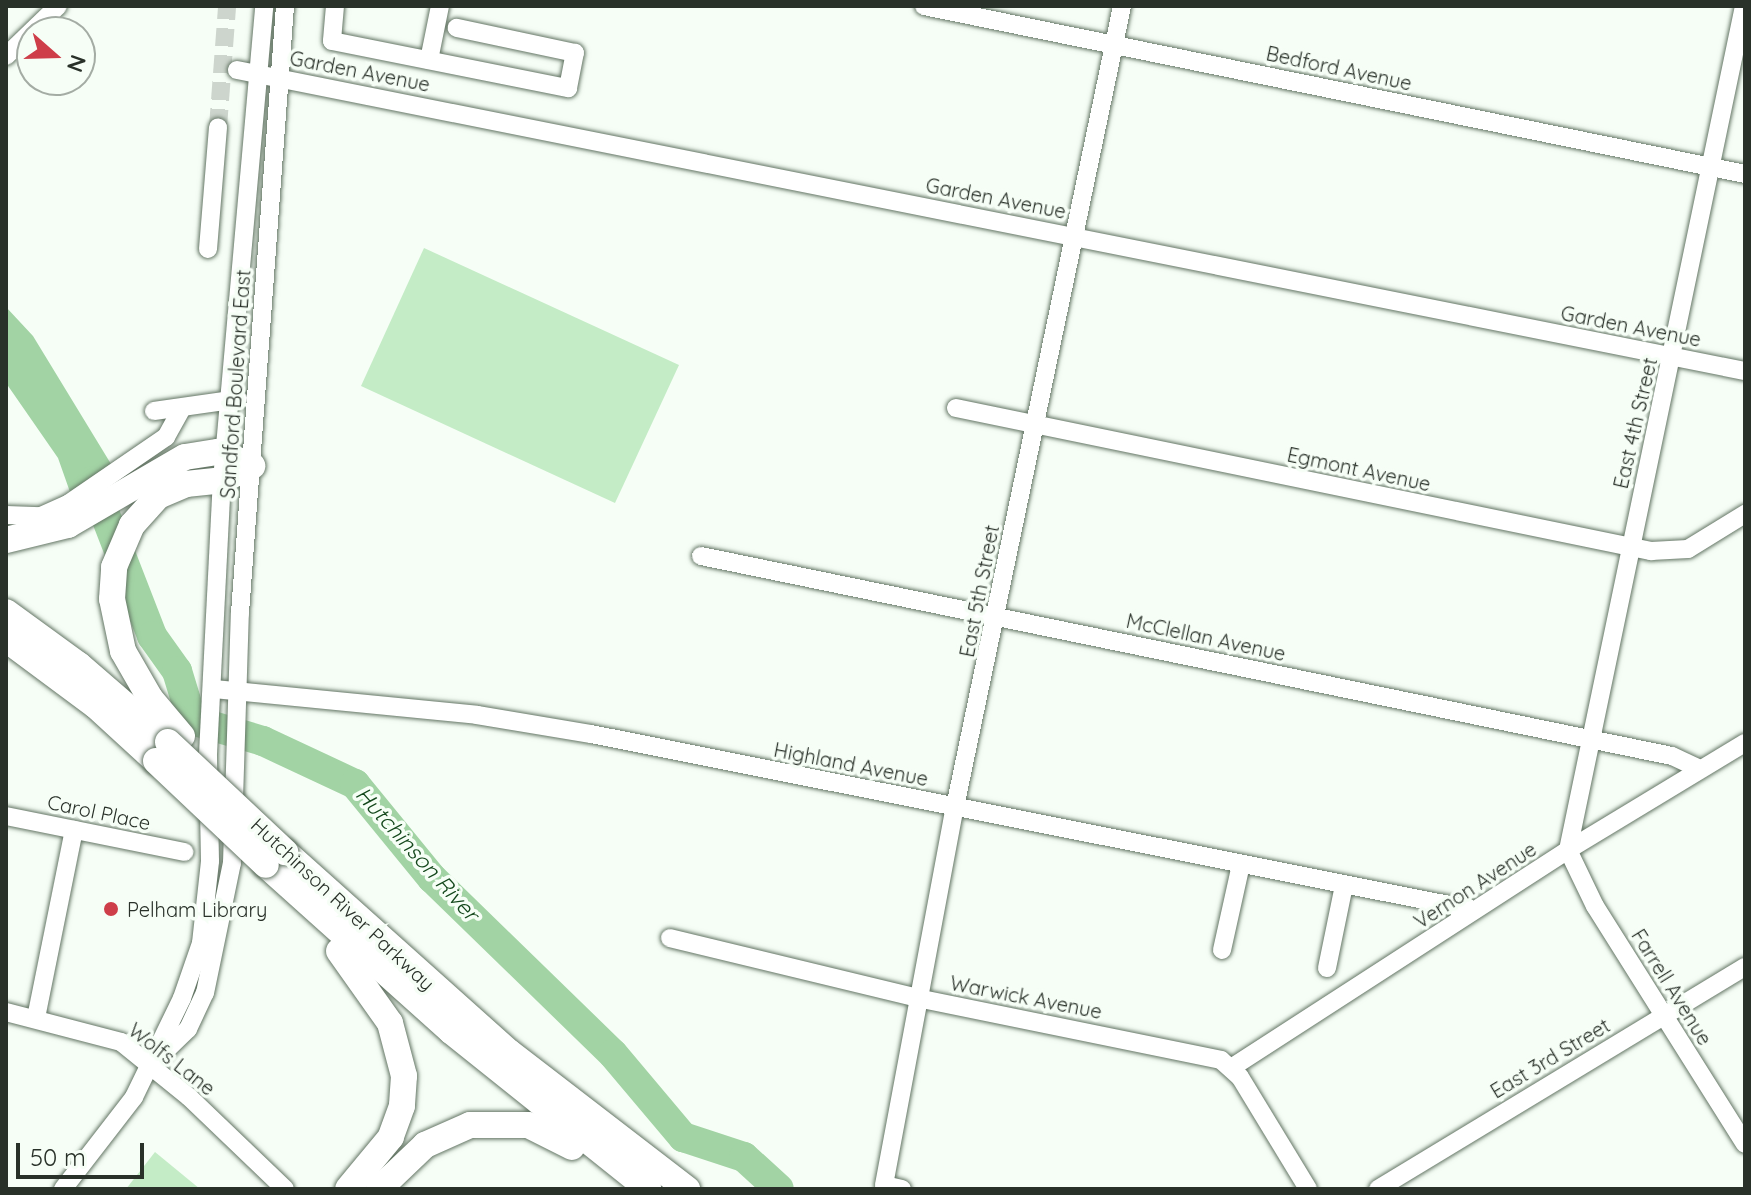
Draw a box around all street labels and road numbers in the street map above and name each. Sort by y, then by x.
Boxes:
street label: Bedford Avenue [1264,41,1414,95]
street label: Garden Avenue [288,46,432,96]
street label: Garden Avenue [924,173,1068,223]
street label: Sandford Boulevard East [215,269,255,499]
street label: Garden Avenue [1559,301,1703,351]
street label: East 4th Street [1608,355,1662,491]
street label: Egmont Avenue [1285,442,1433,496]
street label: East 5th Street [954,523,1004,659]
street label: McClellan Avenue [1124,608,1288,666]
street label: Highland Avenue [772,737,930,791]
street label: Carol Place [45,789,153,835]
street label: Hutchinson River Parkway [246,813,440,995]
street label: Vernon Avenue [1409,837,1541,933]
street label: Farrell Avenue [1627,925,1717,1049]
street label: Warwick Avenue [948,971,1104,1023]
street label: East 3rd Street [1486,1013,1614,1103]
street label: Wolfs Lane [124,1018,220,1100]

